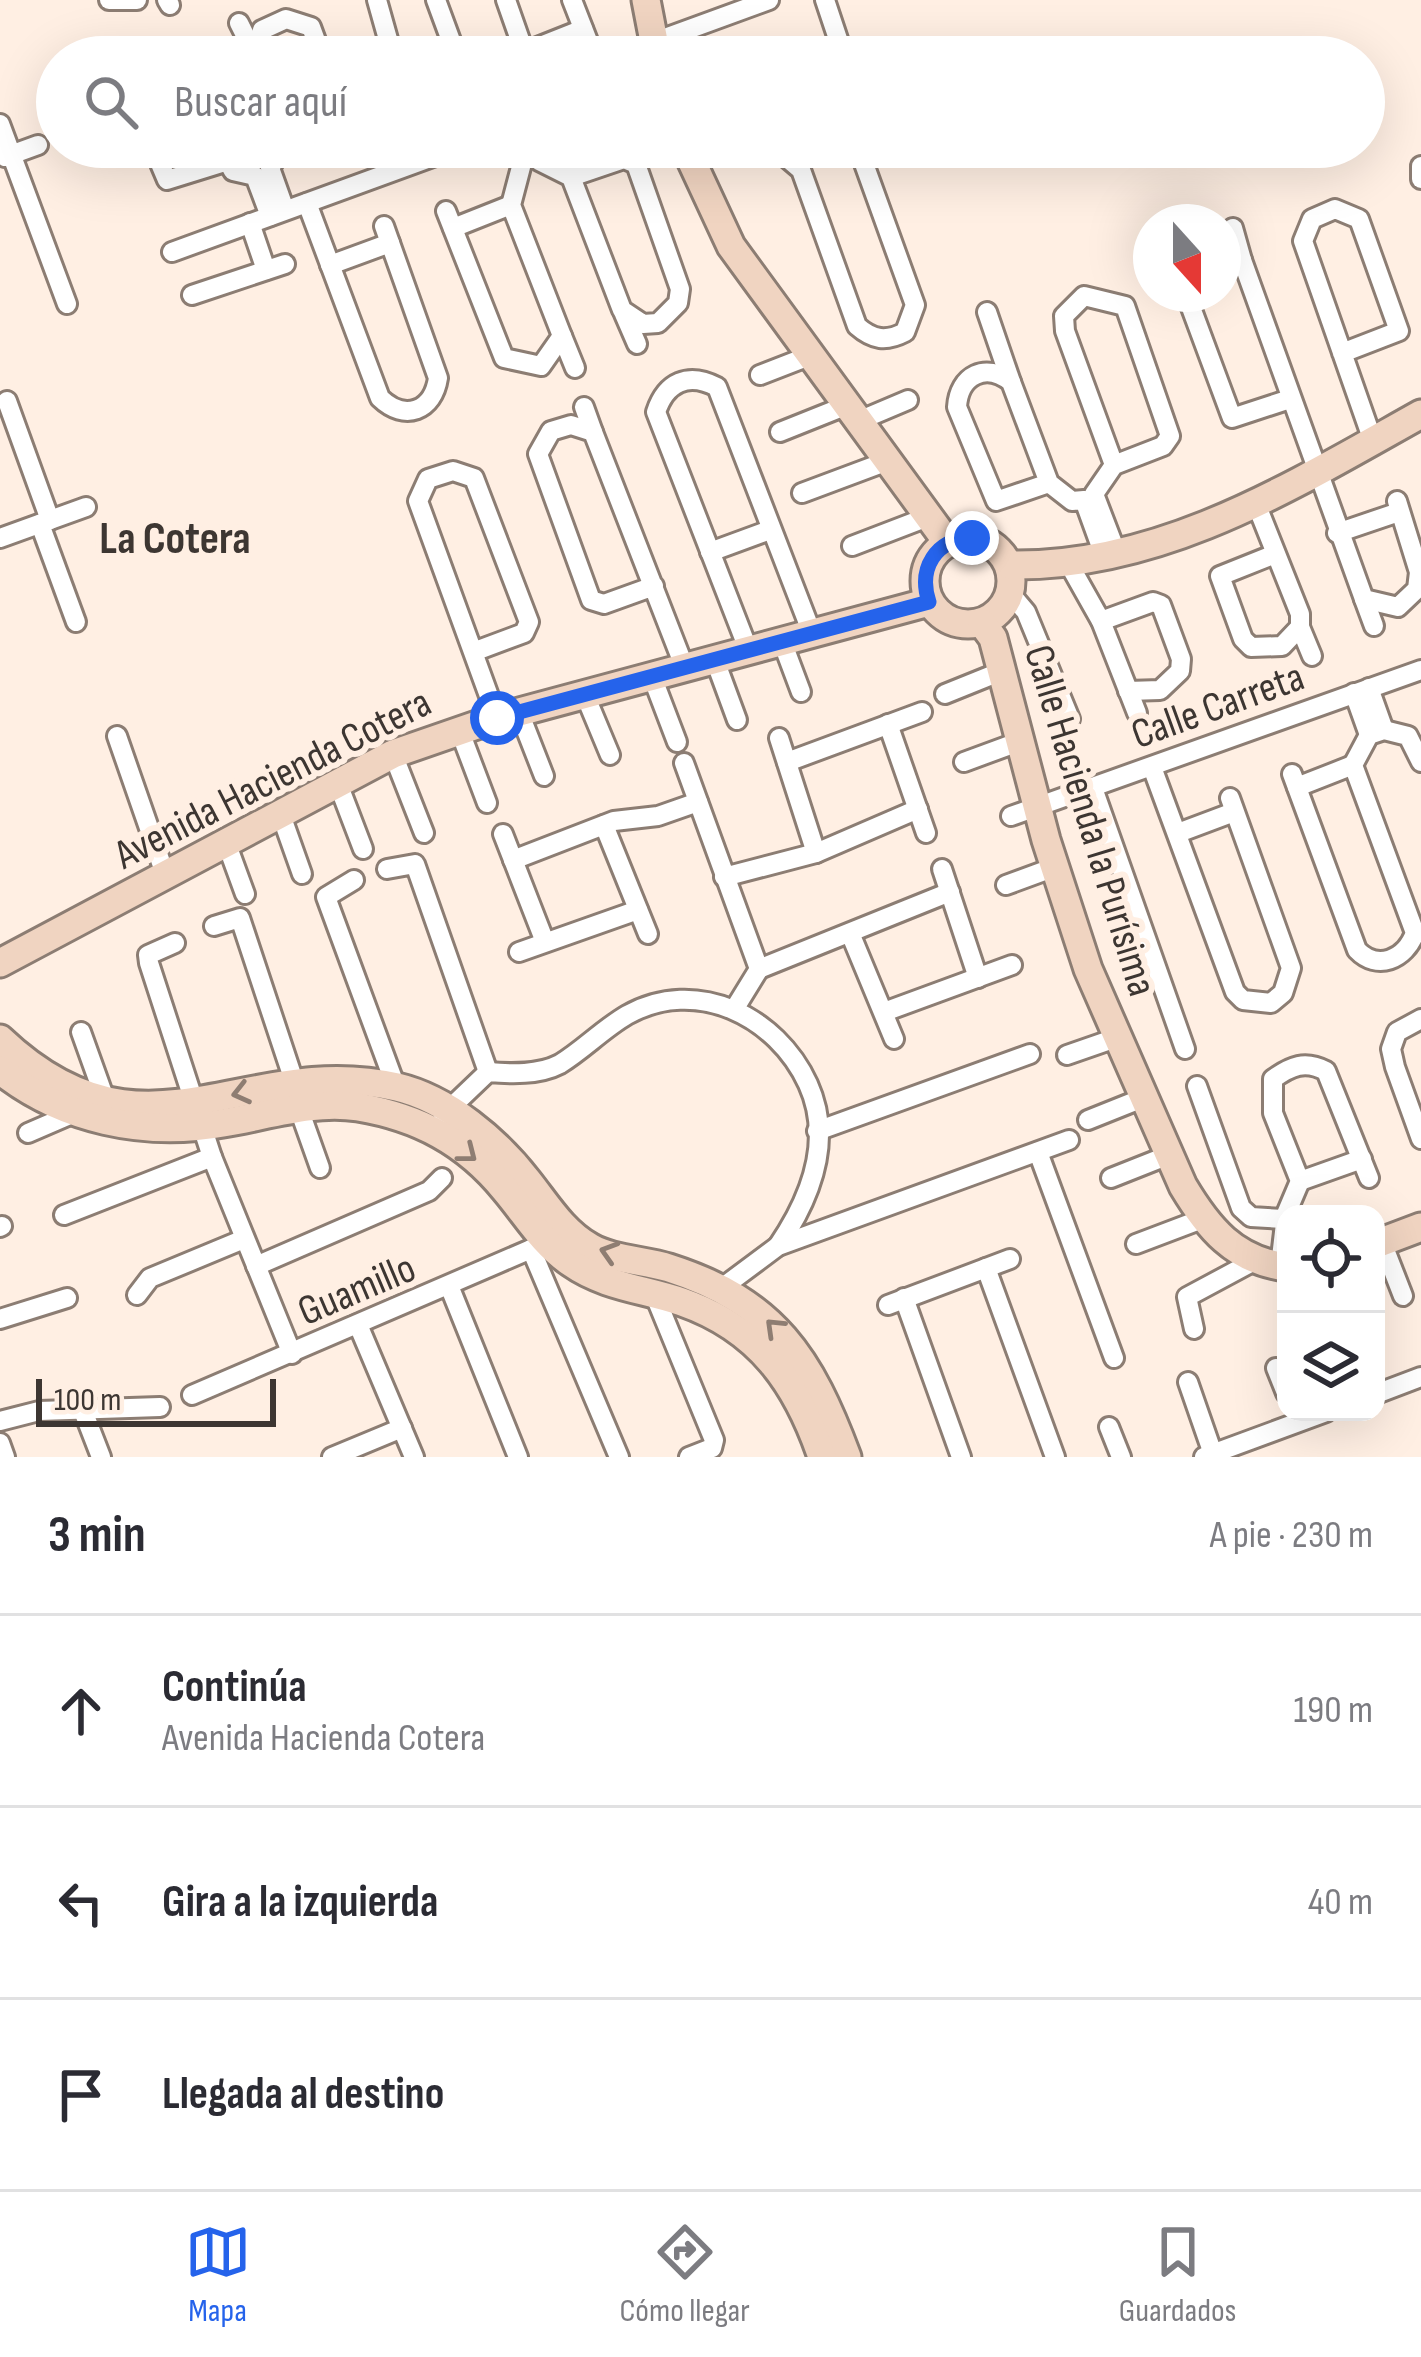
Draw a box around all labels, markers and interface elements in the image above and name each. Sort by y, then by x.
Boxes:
search box [36,36,1385,168]
icon: search [78,69,144,135]
text: Buscar aquí [174,75,347,130]
north arrow [1133,204,1241,312]
route end [945,511,999,565]
district label: La Cotera [99,512,251,567]
street label: Calle Hacienda la Purísima [1012,639,1167,1002]
street label: Calle Carreta [1125,652,1311,761]
street label: Avenida Hacienda Cotera [106,677,440,881]
route start [470,691,524,745]
one-way arrow [232,1079,252,1104]
one-way arrow [454,1140,476,1161]
map controls [1277,1205,1385,1421]
button: locate [1277,1205,1385,1313]
one-way arrow [599,1241,620,1266]
street label: Guamillo [291,1243,423,1338]
button: layers [1277,1313,1385,1421]
one-way arrow [766,1320,788,1342]
scale bar [36,1373,276,1426]
text: 100 m [54,1380,121,1420]
text: 3 min [48,1505,146,1566]
text: A pie · 230 m [1210,1512,1373,1559]
text: Continúa [162,1660,307,1715]
icon: ahead [48,1678,114,1744]
text: 190 m [1293,1687,1373,1734]
text: Avenida Hacienda Cotera [162,1715,485,1762]
icon: left [48,1870,114,1936]
text: Gira a la izquierda [162,1875,438,1930]
text: 40 m [1308,1879,1373,1926]
icon: arrive [48,2062,114,2128]
text: Llegada al destino [162,2067,444,2122]
tab: Mapa [185,2219,251,2331]
tab: Cómo llegar [620,2219,750,2331]
tab: Guardados [1119,2219,1236,2331]

